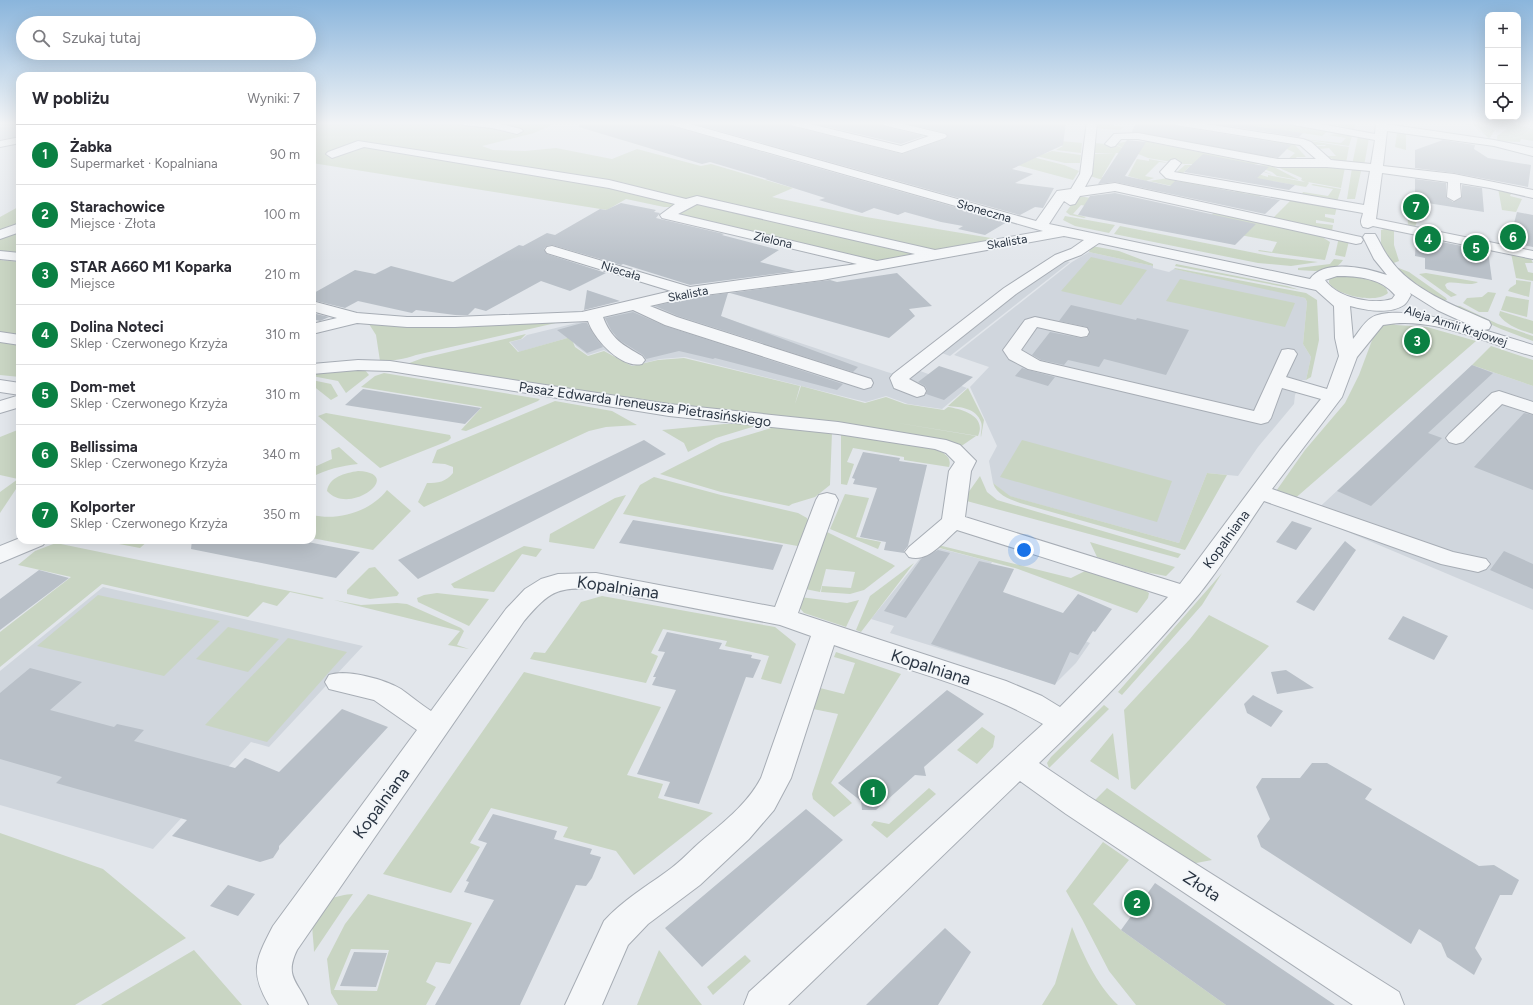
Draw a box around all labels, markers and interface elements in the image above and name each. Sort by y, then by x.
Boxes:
map controls [1485,12,1521,120]
button: + [1485,12,1521,48]
search box [16,16,316,60]
icon: search [30,27,52,49]
text: Szukaj tutaj [62,29,141,47]
button: − [1485,48,1521,84]
button: locate [1485,84,1521,120]
text: W pobliżu [32,88,109,108]
text: Wyniki: 7 [248,91,300,106]
text: Żabka [70,138,112,156]
text: 1 [42,147,48,162]
text: 90 m [270,147,300,162]
text: Supermarket · Kopalniana [70,156,218,171]
pin: 7 [1403,192,1429,222]
street label: Słoneczna [955,197,1013,225]
text: Starachowice [70,198,165,216]
text: 2 [41,207,49,222]
text: 100 m [264,207,300,222]
text: Miejsce · Złota [70,216,156,231]
pin: 6 [1500,222,1526,252]
pin: 4 [1415,224,1441,254]
street label: Zielona [752,229,794,251]
street label: Skalista [986,232,1028,252]
pin: 5 [1463,233,1489,263]
text: STAR A660 M1 Koparka [70,258,232,276]
street label: Niecała [599,258,643,284]
text: 3 [41,267,49,282]
text: 210 m [265,267,300,282]
text: Miejsce [70,276,115,291]
street label: Skalista [667,283,709,305]
street label: Aleja Armii Krajowej [1403,303,1509,349]
text: Dolina Noteci [70,318,164,336]
pin: 3 [1404,326,1430,356]
text: 4 [41,327,49,342]
text: 310 m [265,327,300,342]
text: Sklep · Czerwonego Krzyża [70,336,228,351]
text: Dom-met [70,378,136,396]
street label: Pasaż Edwarda Ireneusza Pietrasińskiego [518,378,772,431]
text: 5 [41,387,49,402]
text: 310 m [265,387,300,402]
text: Sklep · Czerwonego Krzyża [70,396,228,411]
text: Bellissima [70,438,138,456]
text: 6 [41,447,49,462]
text: 340 m [262,447,300,462]
text: Sklep · Czerwonego Krzyża [70,456,228,471]
text: Kolporter [70,498,135,516]
text: 7 [41,507,49,522]
text: 350 m [263,507,300,522]
street label: Kopalniana [1199,507,1253,572]
text: Sklep · Czerwonego Krzyża [70,516,228,531]
your location [1014,540,1034,560]
street label: Kopalniana [576,571,660,603]
street label: Kopalniana [889,645,973,689]
street label: Kopalniana [349,764,413,842]
pin: 1 [860,777,886,807]
street label: Złota [1180,867,1224,905]
pin: 2 [1124,888,1150,918]

